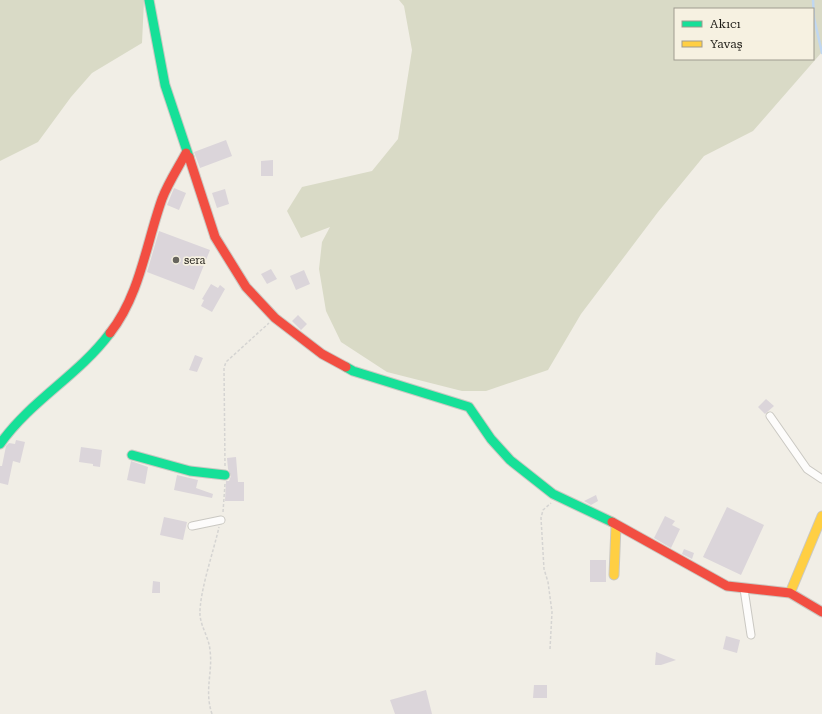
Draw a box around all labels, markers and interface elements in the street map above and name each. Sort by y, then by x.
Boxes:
legend [674,8,814,60]
text: Akıcı [710,17,741,31]
text: Yavaş [710,37,743,51]
place label: sera [184,254,206,267]
marker: sera [171,255,181,265]

